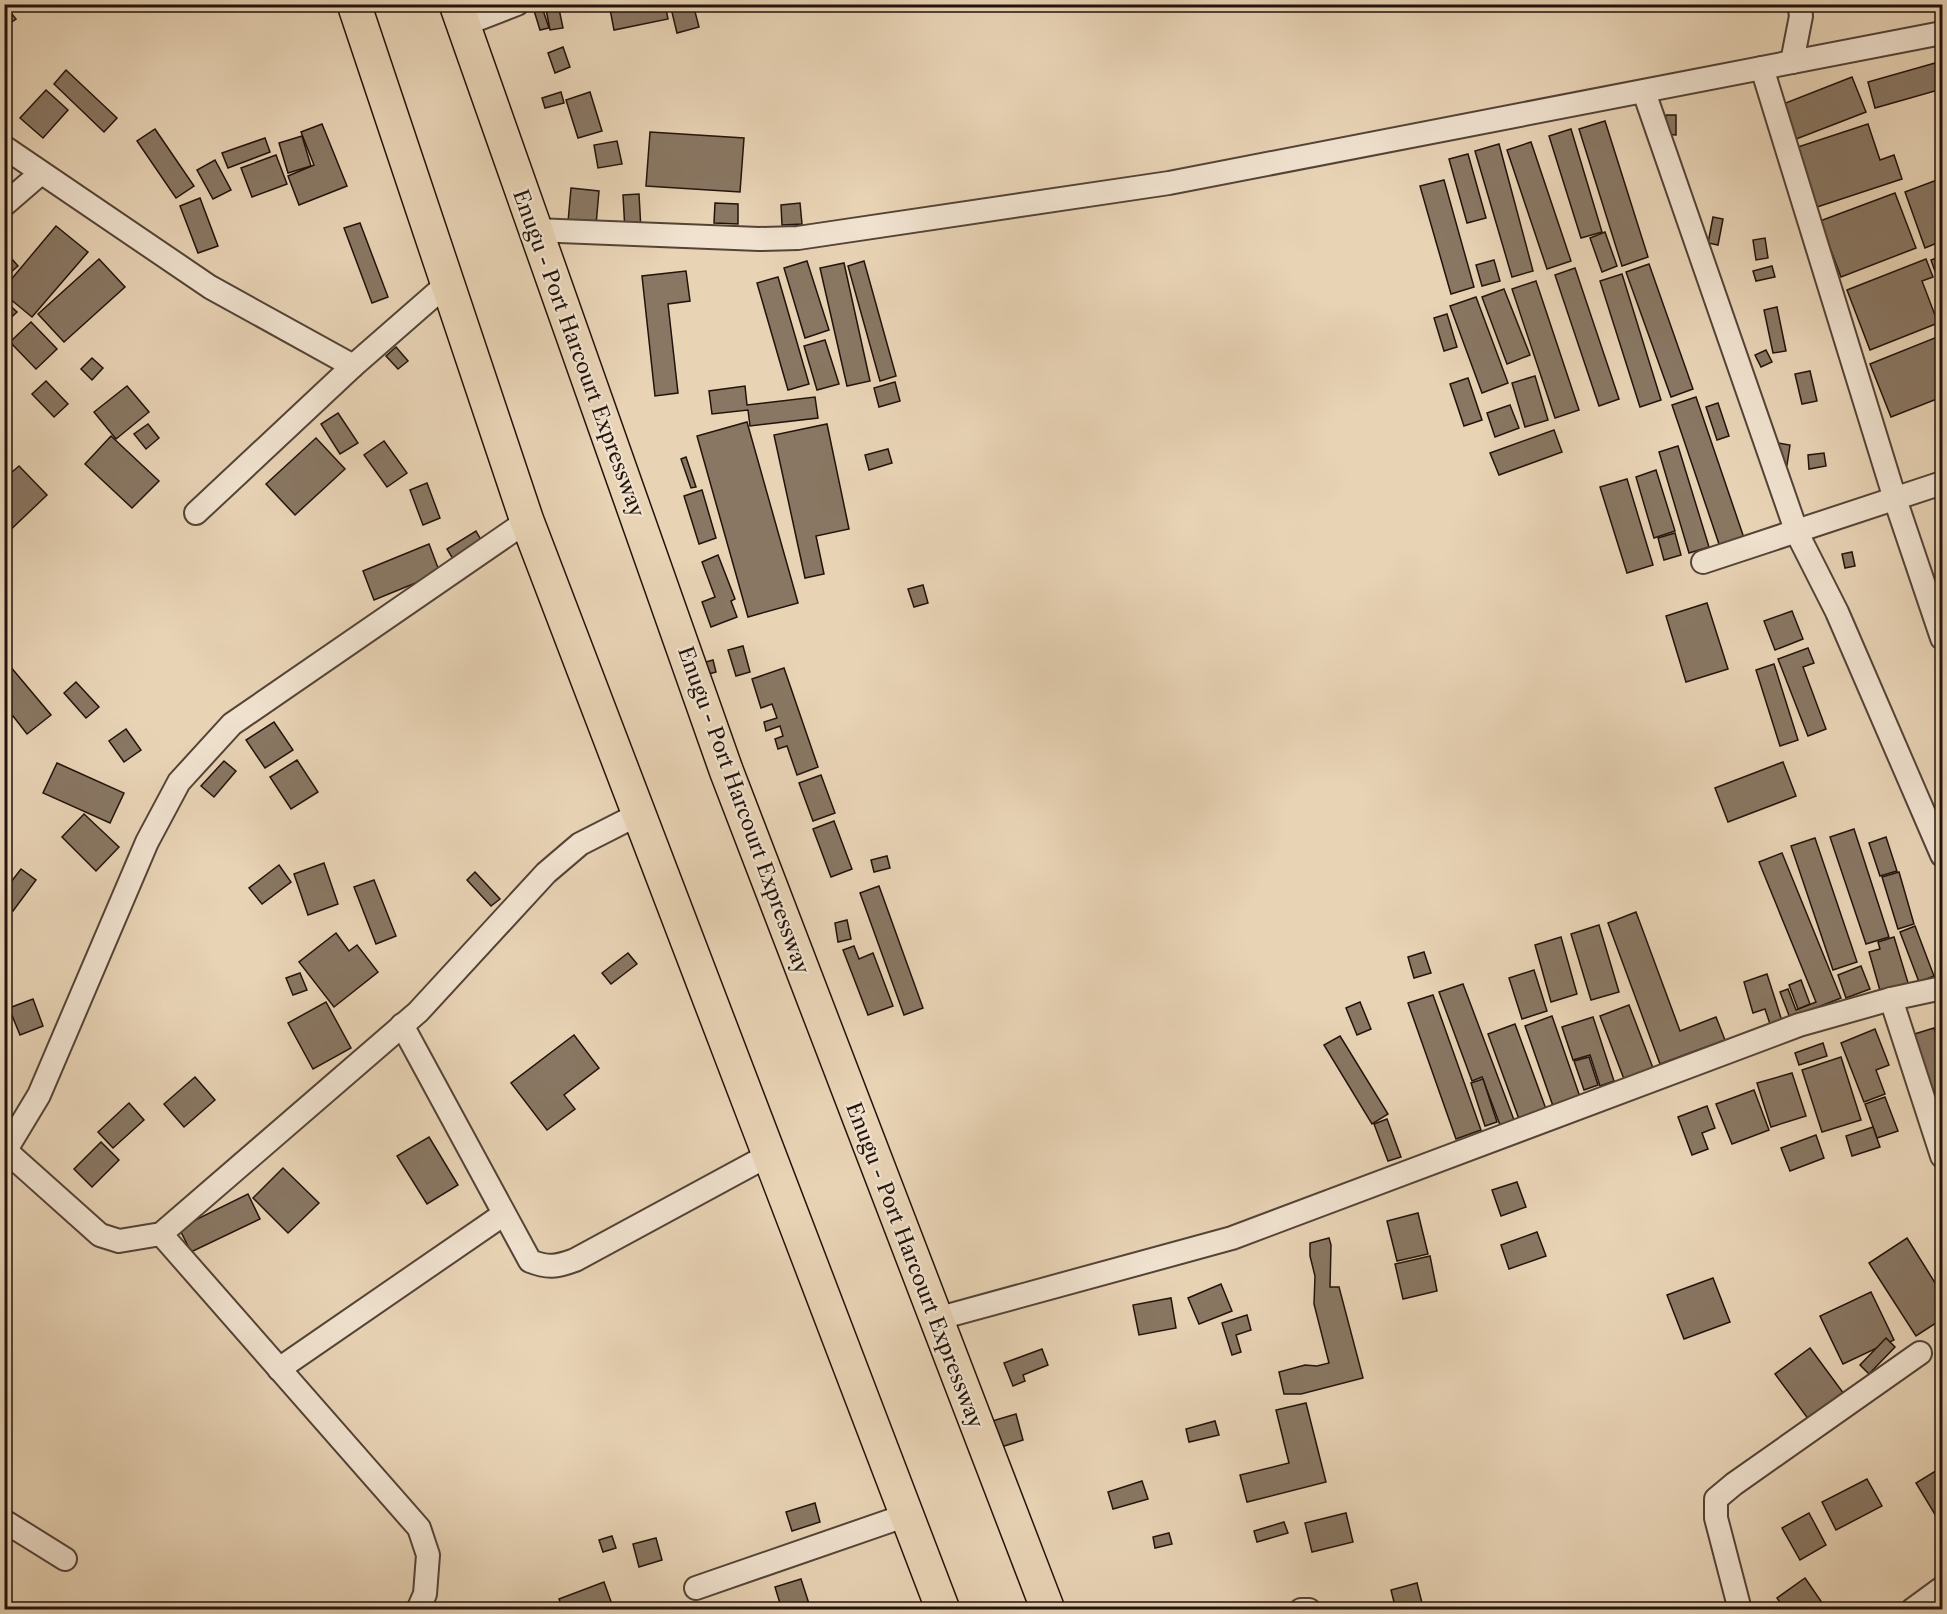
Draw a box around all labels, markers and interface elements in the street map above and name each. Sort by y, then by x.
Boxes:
street label: Enugu - Port Harcourt Expressway [508,186,650,520]
street label: Enugu - Port Harcourt Expressway [673,643,815,977]
street label: Enugu - Port Harcourt Expressway [841,1099,989,1432]

